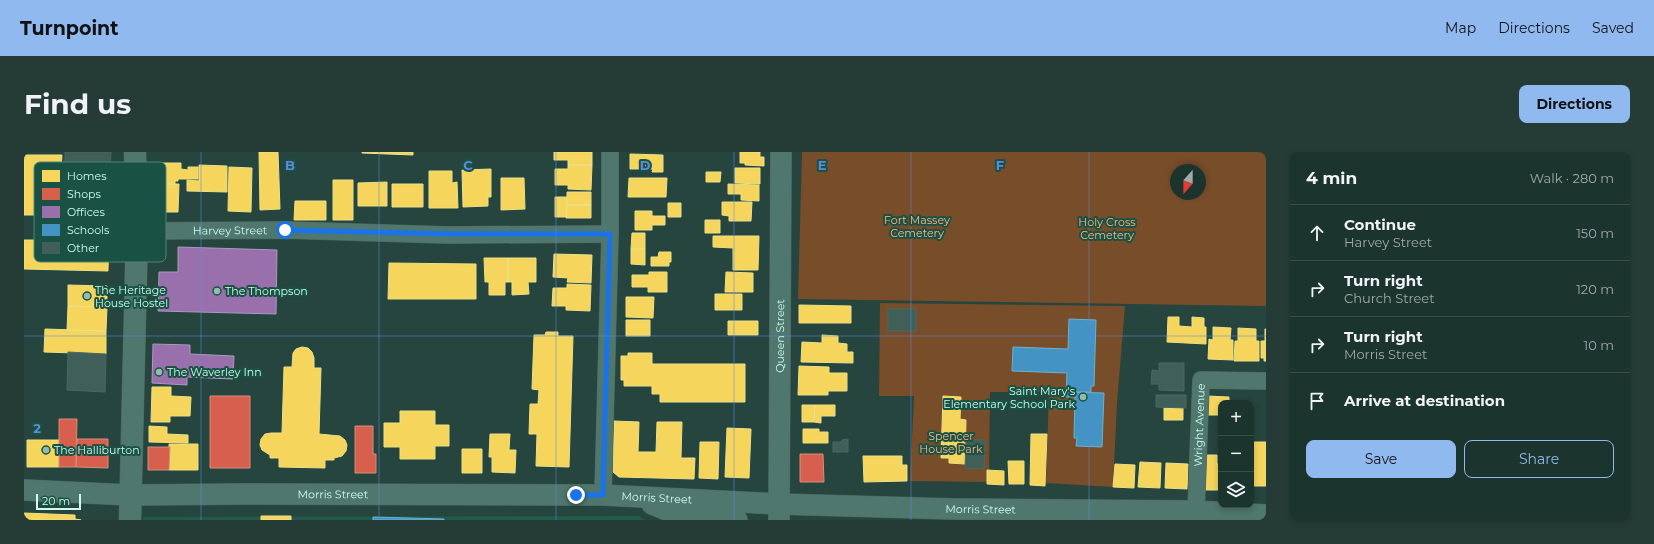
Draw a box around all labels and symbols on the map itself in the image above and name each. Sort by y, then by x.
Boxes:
text: B [285,157,295,173]
text: C [463,157,473,173]
text: D [640,157,651,173]
text: E [818,157,827,173]
text: F [996,157,1004,173]
legend [34,162,166,262]
north arrow [1170,164,1206,200]
text: Homes [67,169,107,183]
text: Shops [67,187,102,201]
text: Offices [67,205,105,219]
park label: Fort Massey Cemetery [884,213,950,240]
park label: Holy Cross Cemetery [1078,215,1136,242]
route start [276,221,294,239]
text: Schools [67,223,110,237]
street label: Harvey Street [193,223,268,238]
text: Other [67,241,99,255]
place label: The Heritage House Hostel [95,283,168,310]
place label: The Thompson [225,284,308,298]
marker: The Thompson [212,286,222,296]
marker: The Heritage House Hostel [82,291,92,301]
street label: Queen Street [773,299,787,373]
place label: The Waverley Inn [167,365,262,379]
marker: The Waverley Inn [154,367,164,377]
street label: Wright Avenue [1191,383,1208,467]
place label: Saint Mary's Elementary School Park [943,384,1076,411]
marker: Saint Mary's Elementary School Park [1078,392,1088,402]
text: 2 [33,420,41,436]
park label: Spencer House Park [919,429,983,456]
place label: The Halliburton [54,443,140,457]
marker: The Halliburton [41,445,51,455]
route end [567,486,585,504]
street label: Morris Street [298,487,369,501]
street label: Morris Street [621,489,693,507]
scale bar [36,492,81,511]
street label: Morris Street [945,502,1016,517]

